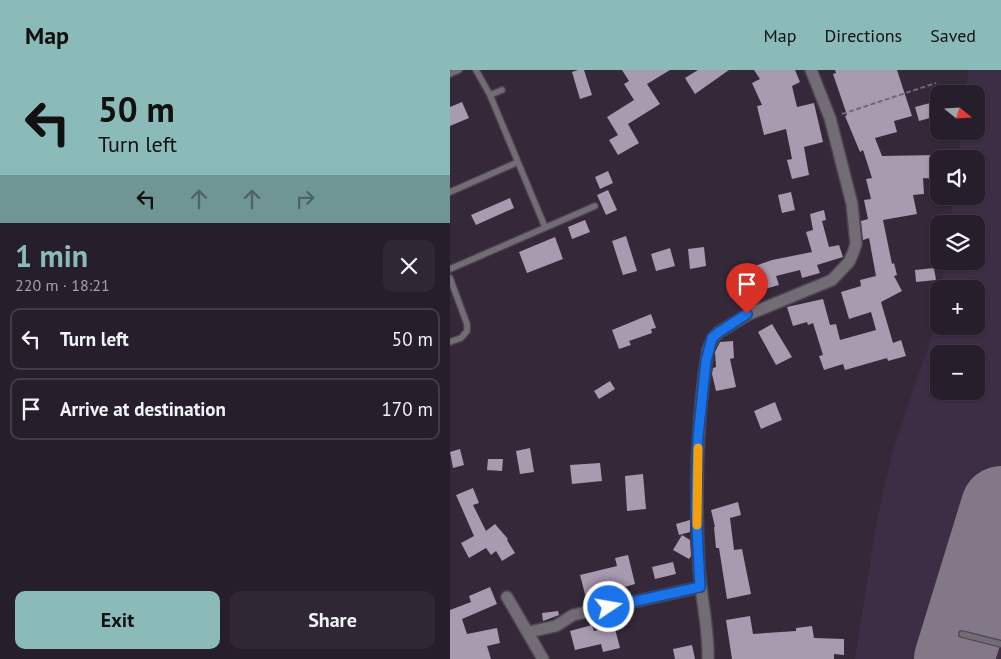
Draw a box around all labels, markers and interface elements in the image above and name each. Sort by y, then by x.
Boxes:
text: Map [25,20,69,51]
text: Map [764,24,796,47]
text: Directions [824,24,902,47]
text: Saved [930,24,976,47]
north arrow [930,85,985,140]
map controls [930,85,985,400]
text: 50 m [98,86,175,132]
icon: left [15,90,80,155]
text: Turn left [98,130,177,158]
button: sound [930,150,985,205]
icon: left [132,185,160,213]
icon: ahead [185,185,213,213]
icon: ahead [238,185,266,213]
icon: right [291,185,319,213]
button: layers [930,215,985,270]
text: 1 min [15,236,88,275]
button: close [383,240,435,292]
pin [726,263,768,314]
icon: arrive [733,270,761,298]
text: 220 m · 18:21 [15,275,110,295]
button: + [930,280,985,335]
icon: left [17,325,45,353]
text: Turn left [60,327,129,351]
text: 50 m [392,327,433,351]
button: − [930,345,985,400]
icon: arrive [17,395,45,423]
text: Arrive at destination [60,397,226,421]
text: 170 m [381,397,433,421]
position arrow [582,580,634,632]
button: Exit [15,591,220,649]
button: Share [230,591,435,649]

